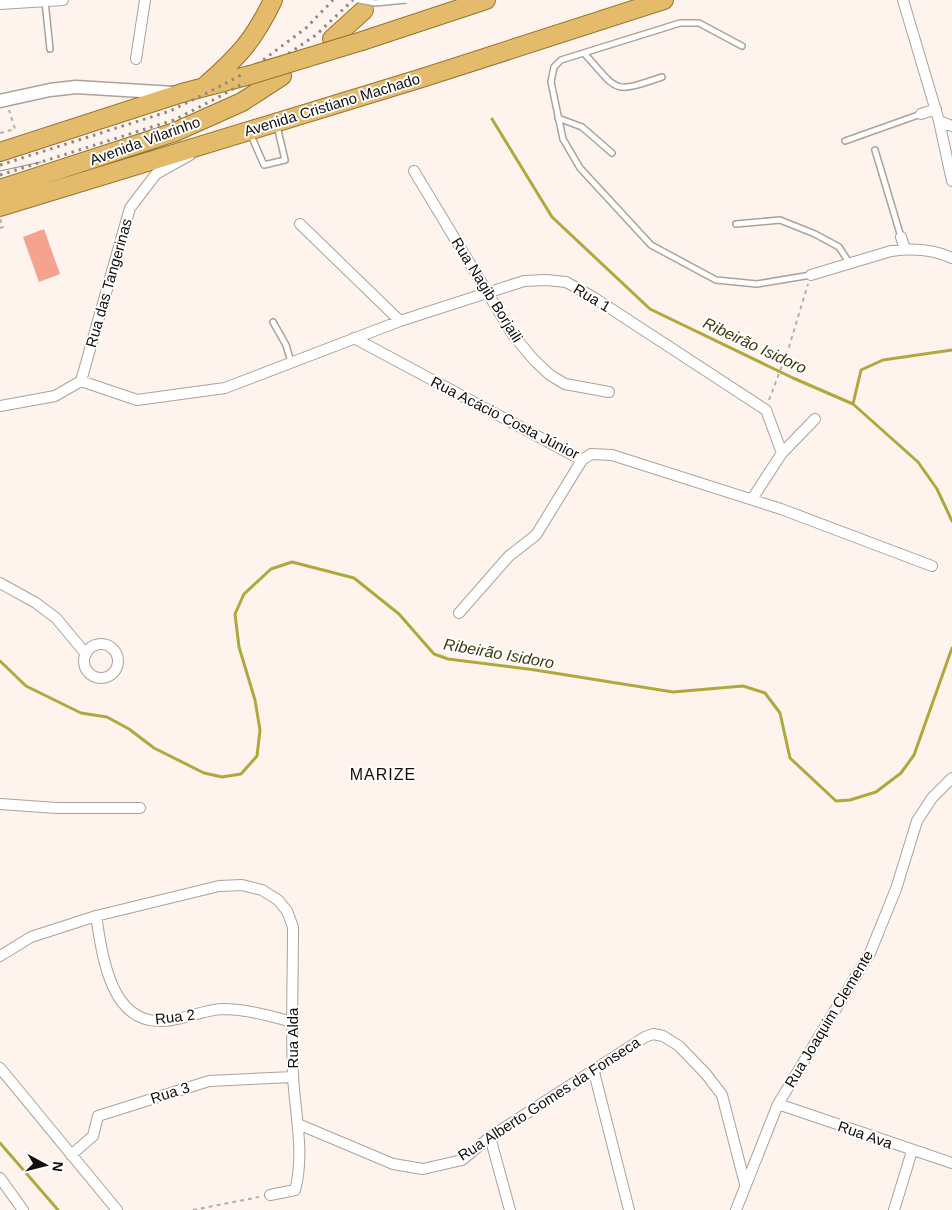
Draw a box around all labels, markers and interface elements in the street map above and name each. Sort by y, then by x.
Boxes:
street label: Avenida Cristiano Machado [242,70,422,139]
street label: Avenida Vilarinho [87,113,202,168]
street label: Rua das Tangerinas [82,217,135,349]
street label: Rua Nagib Borjaili [448,234,526,345]
street label: Rua 1 [571,280,614,315]
water label: Ribeirão Isidoro [700,314,809,377]
street label: Rua Acácio Costa Júnior [428,373,582,462]
water label: Ribeirão Isidoro [442,635,556,672]
district label: MARIZE [350,766,416,783]
street label: Rua Joaquim Clemente [781,947,876,1090]
street label: Rua 2 [154,1006,196,1027]
street label: Rua Alda [284,1007,301,1068]
street label: Rua Alberto Gomes da Fonseca [455,1033,643,1164]
street label: Rua 3 [148,1078,192,1107]
street label: Rua Ava [836,1117,895,1152]
north arrow [20,1140,70,1190]
text: N [49,1161,66,1173]

